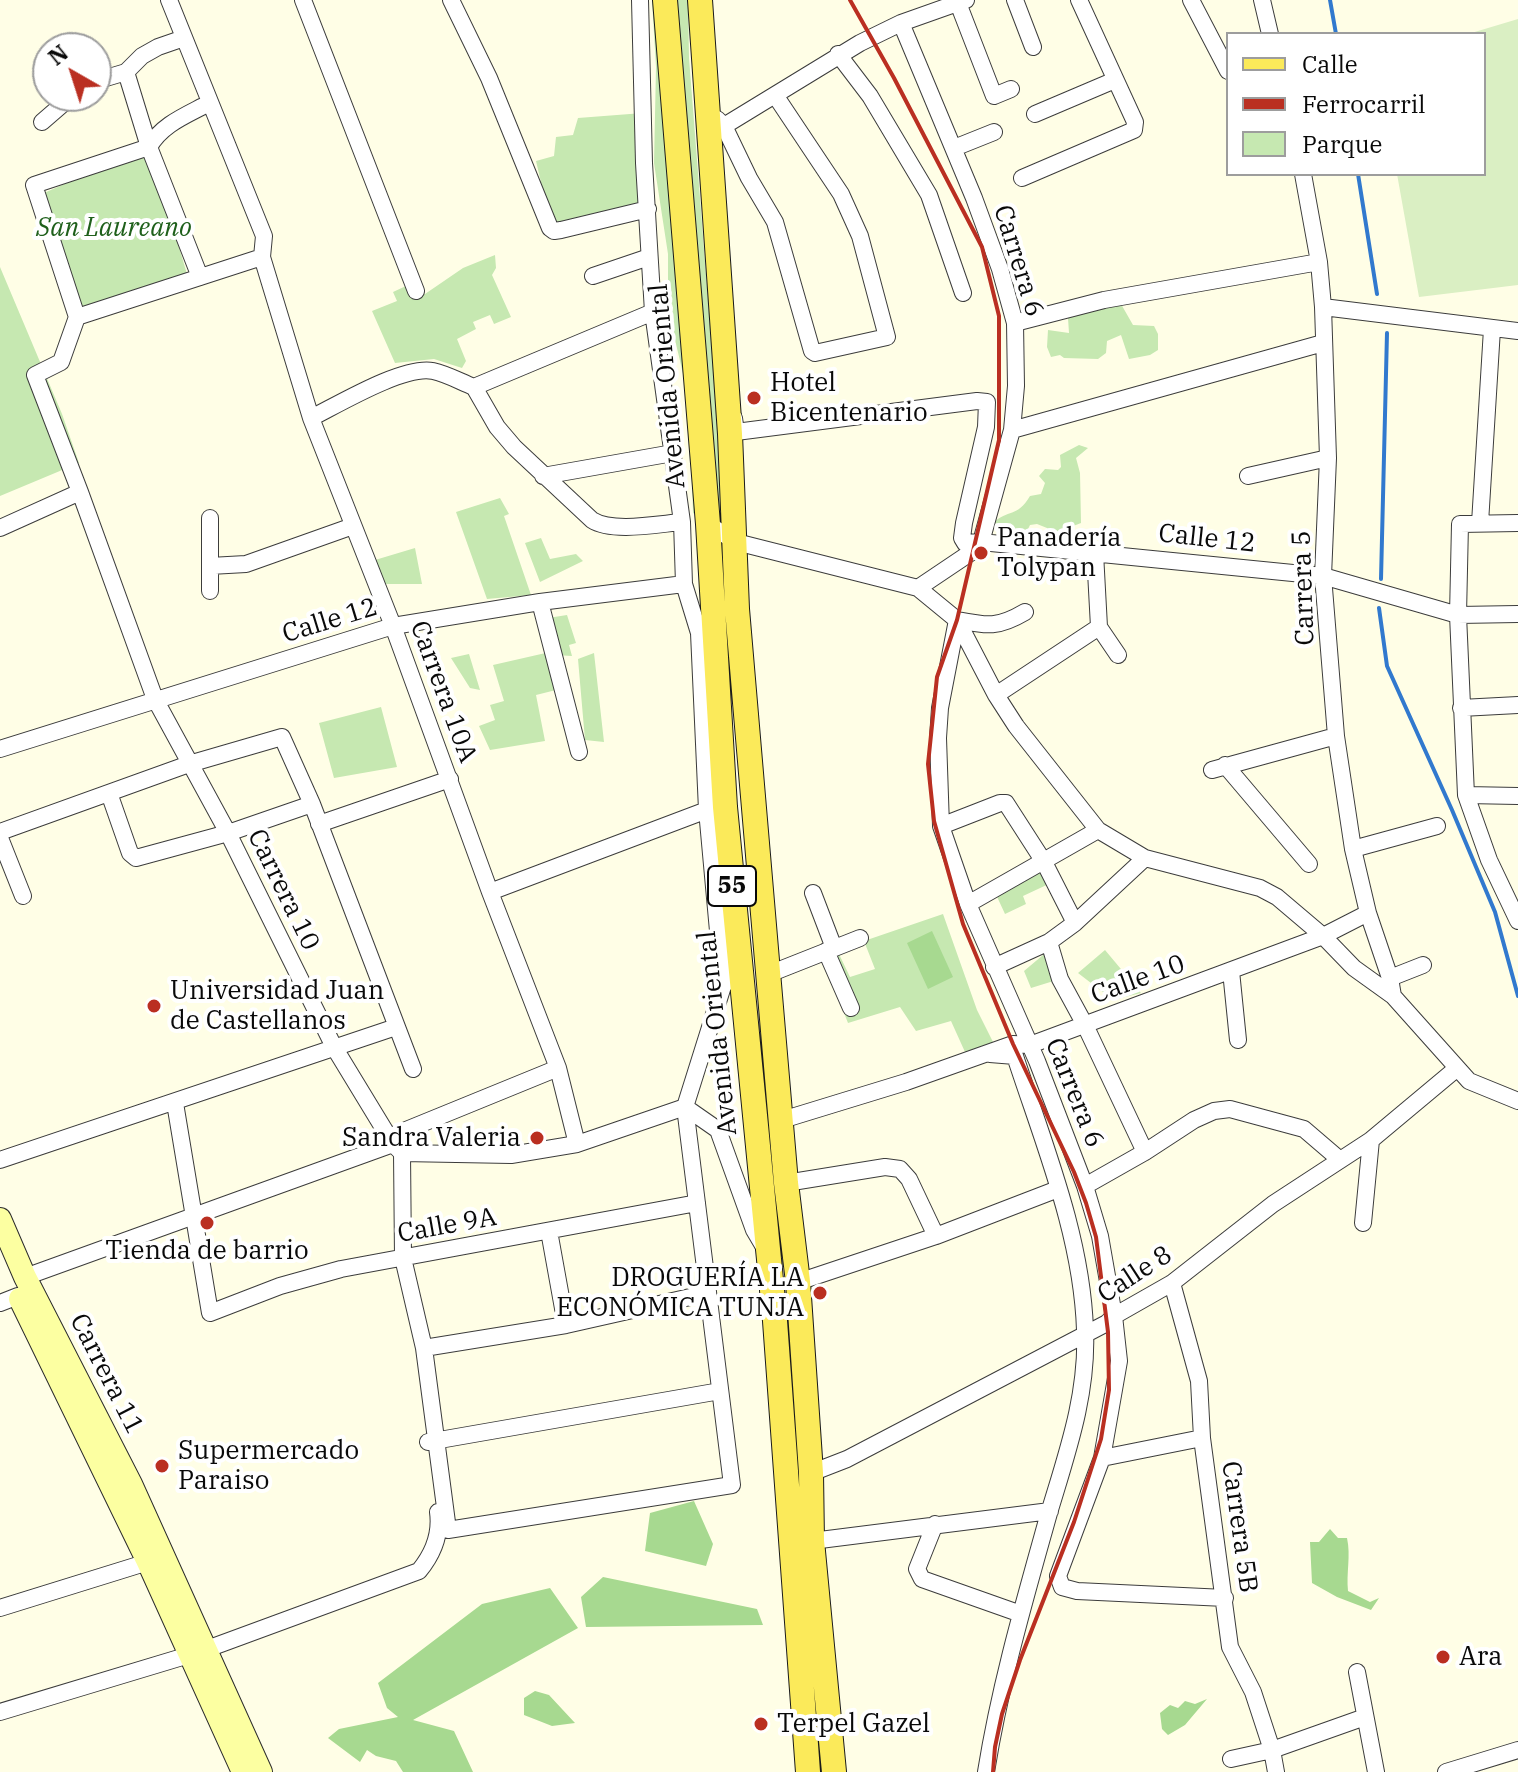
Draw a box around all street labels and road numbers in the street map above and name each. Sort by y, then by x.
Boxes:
street label: Carrera 6 [986,201,1050,321]
street label: Avenida Oriental [643,282,693,490]
street label: Calle 12 [1157,518,1257,560]
street label: Carrera 5 [1286,530,1322,646]
street label: Calle 12 [279,592,381,650]
street label: Carrera 10A [403,617,483,767]
street label: Carrera 10 [240,824,326,956]
road number: 55 [708,866,756,906]
street label: Avenida Oriental [692,929,744,1137]
street label: Calle 10 [1087,949,1189,1011]
street label: Carrera 6 [1038,1034,1110,1152]
street label: Calle 9A [395,1202,499,1250]
street label: Calle 8 [1092,1240,1178,1310]
street label: Carrera 11 [62,1309,150,1439]
street label: Carrera 5B [1214,1459,1264,1595]

